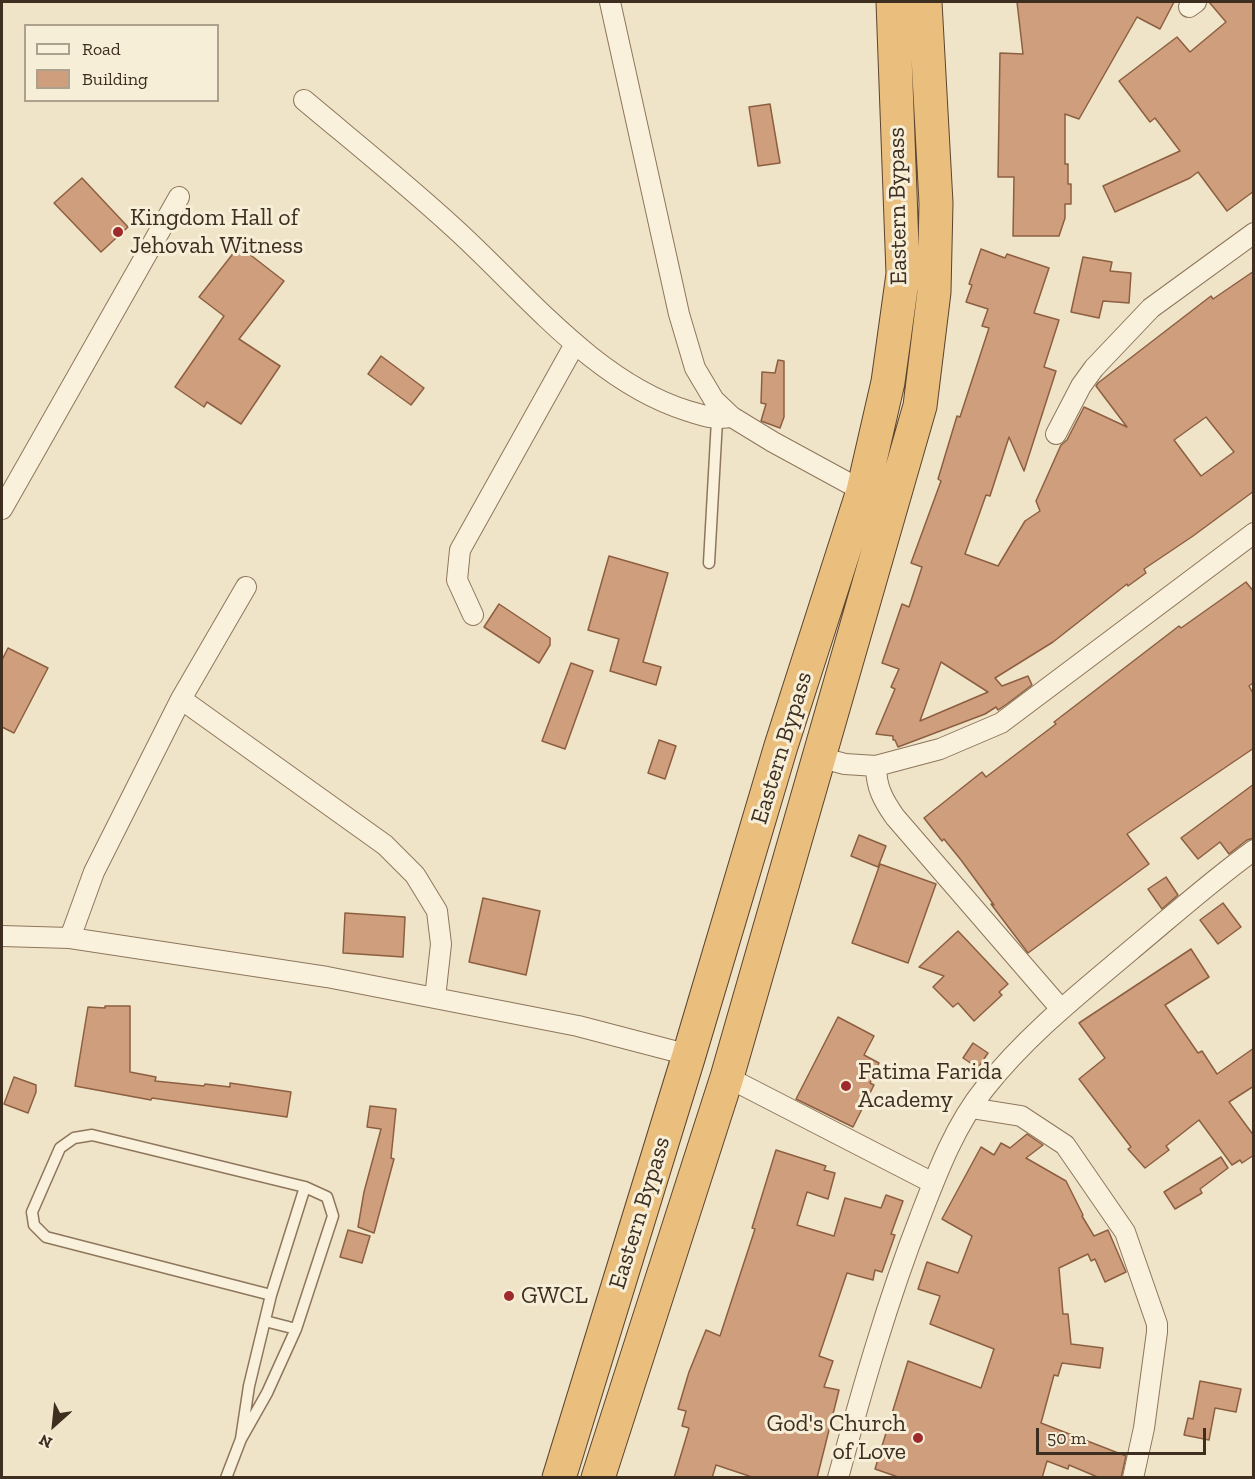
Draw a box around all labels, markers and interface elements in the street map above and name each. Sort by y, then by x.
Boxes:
legend [24,24,219,102]
text: Road [82,38,121,60]
text: Building [82,68,148,90]
street label: Eastern Bypass [882,127,914,285]
place label: Kingdom Hall of Jehovah Witness [130,204,303,260]
marker: Kingdom Hall of Jehovah Witness [111,225,125,239]
street label: Eastern Bypass [745,668,819,828]
place label: Fatima Farida Academy [858,1058,1002,1114]
marker: Fatima Farida Academy [839,1079,853,1093]
street label: Eastern Bypass [603,1133,677,1293]
place label: GWCL [521,1282,588,1310]
marker: GWCL [502,1289,516,1303]
north arrow [24,1395,84,1455]
place label: God's Church of Love [767,1410,906,1466]
scale bar [1039,1416,1208,1454]
text: 50 m [1047,1427,1086,1449]
text: N [36,1430,55,1453]
marker: God's Church of Love [911,1431,925,1445]

